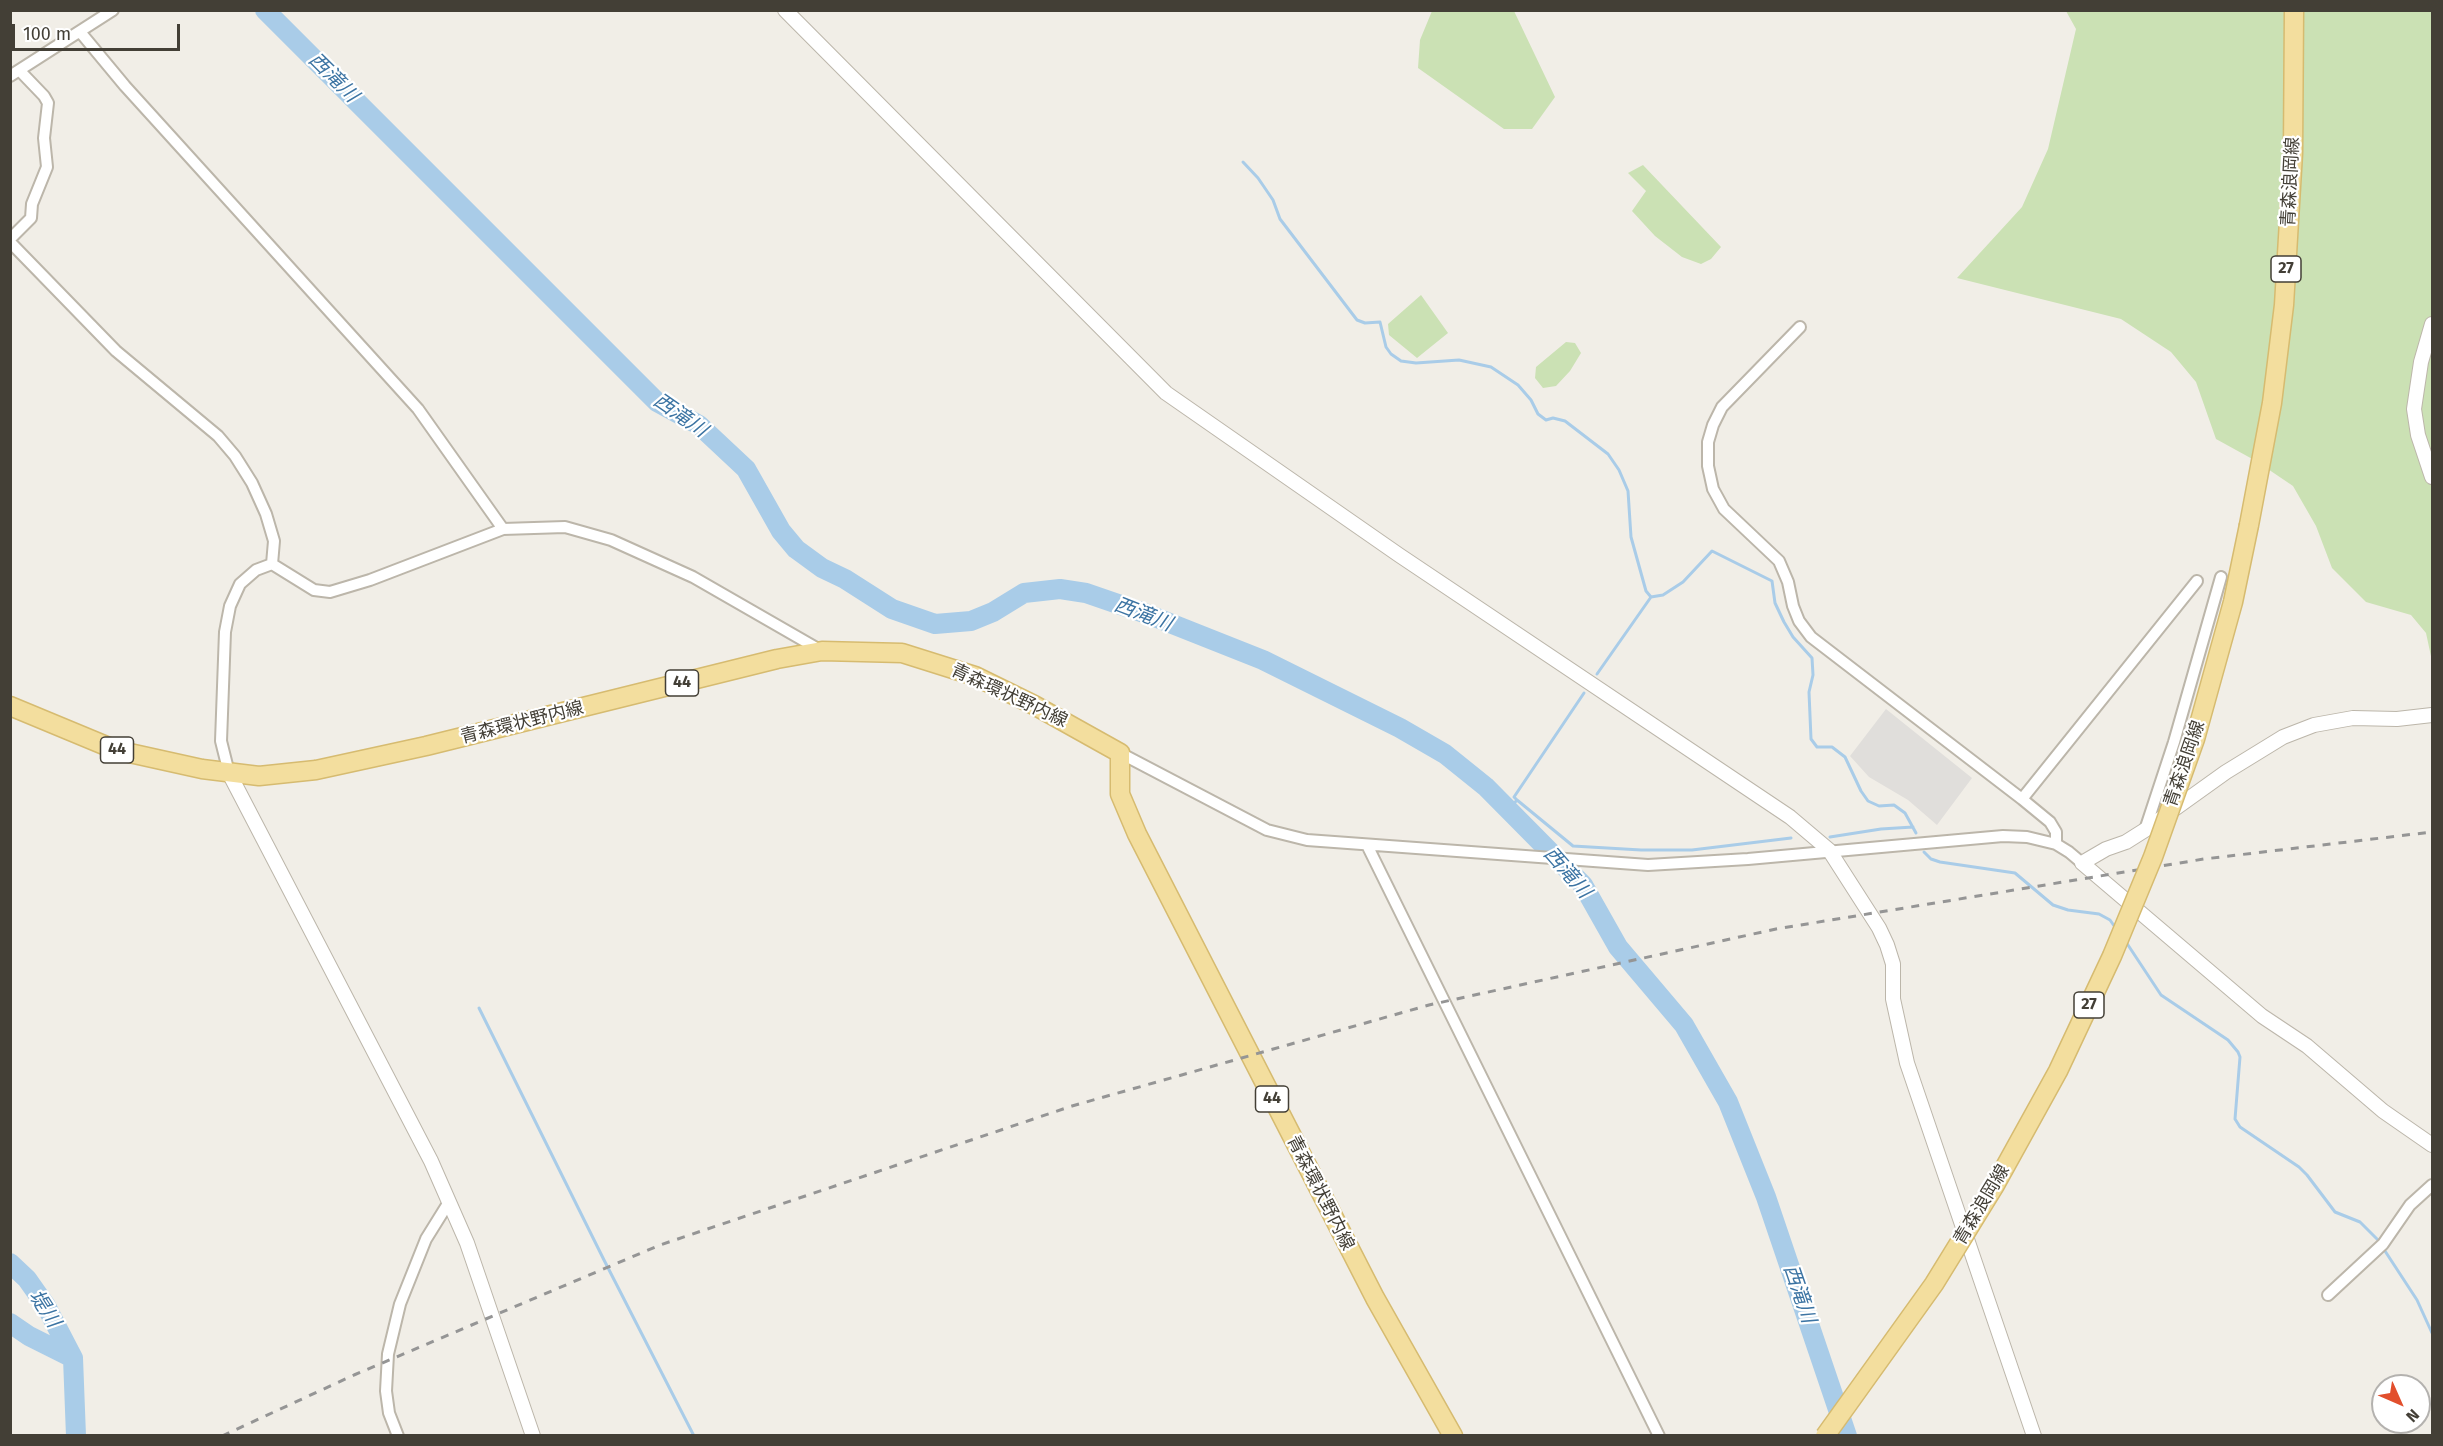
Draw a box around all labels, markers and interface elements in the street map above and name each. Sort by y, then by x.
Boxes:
scale bar [15,12,183,50]
text: 100 m [23,23,71,45]
water label: 西滝川 [303,48,363,108]
street label: 青森浪岡線 [2278,136,2304,228]
road number: 27 [2271,256,2301,282]
water label: 西滝川 [649,389,711,443]
water label: 西滝川 [1111,593,1175,637]
street label: 青森環状野内線 [947,660,1071,732]
road number: 44 [666,670,698,696]
street label: 青森環状野内線 [458,697,586,749]
street label: 青森浪岡線 [2160,718,2210,810]
road number: 44 [100,737,134,763]
water label: 西滝川 [1538,842,1596,904]
road number: 27 [2074,992,2104,1018]
road number: 44 [1256,1086,1288,1112]
street label: 青森環状野内線 [1282,1132,1358,1254]
street label: 青森浪岡線 [1950,1161,2014,1249]
water label: 西滝川 [1778,1262,1820,1326]
water label: 堤川 [23,1286,65,1332]
north arrow [2371,1374,2431,1434]
text: N [2402,1405,2423,1426]

